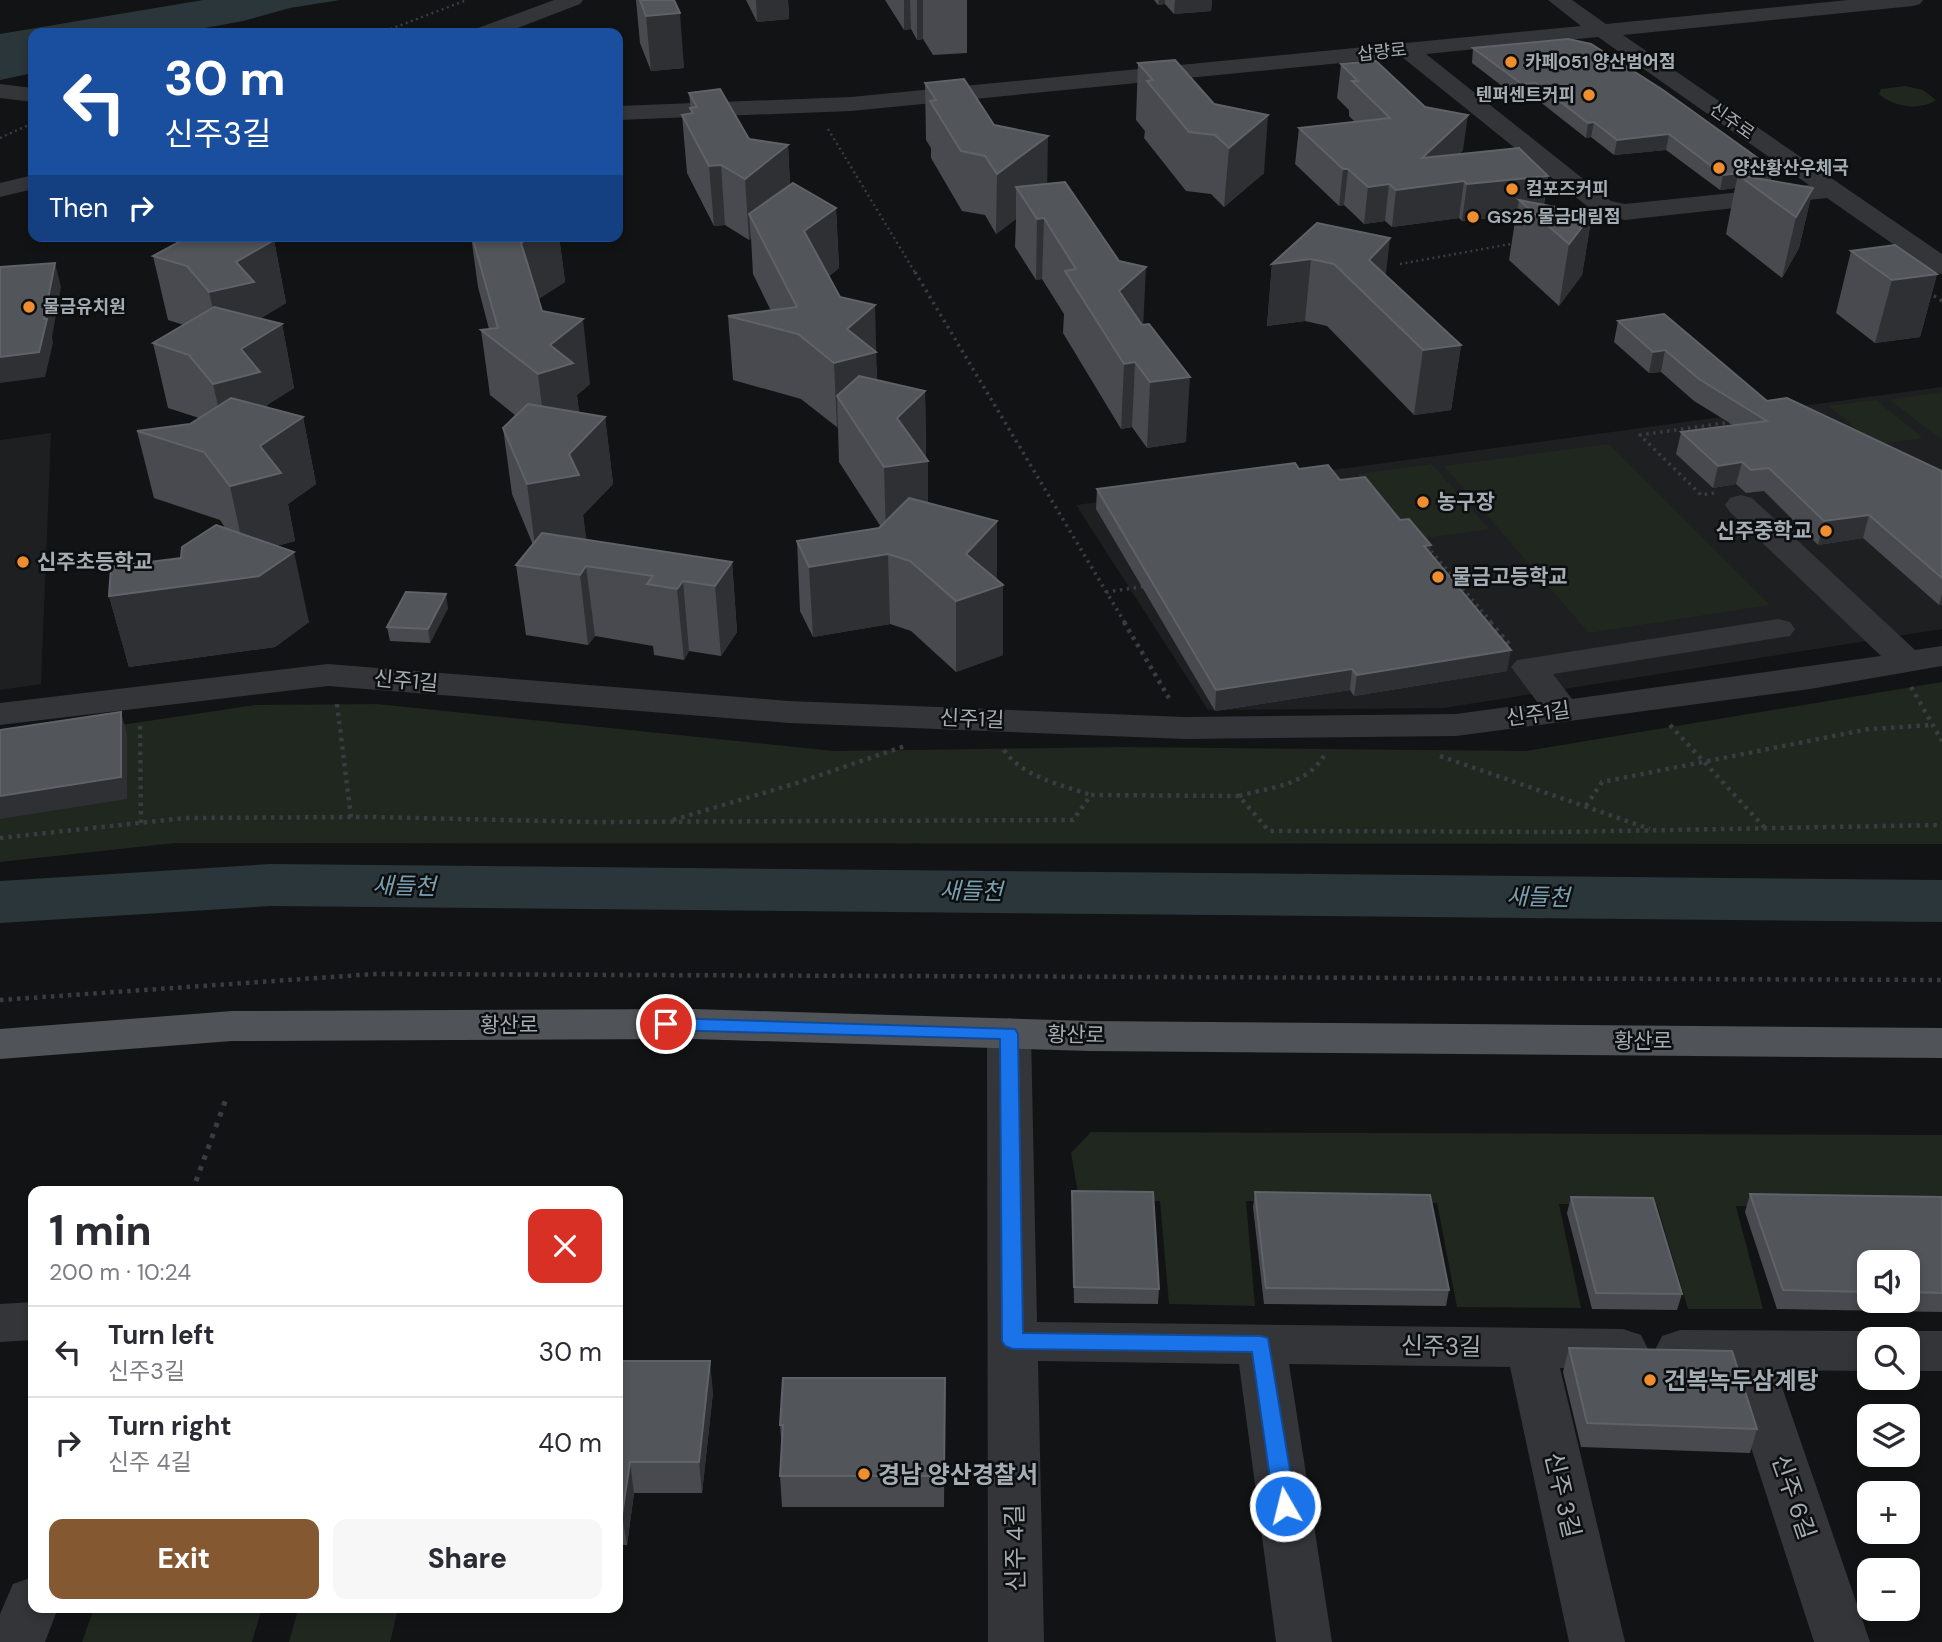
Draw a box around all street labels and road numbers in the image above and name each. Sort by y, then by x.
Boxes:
street label: 삽량로 [1356,37,1408,67]
street label: 신주로 [1705,97,1759,145]
street label: 신주1길 [373,664,439,698]
street label: 신주1길 [1504,696,1572,732]
street label: 신주1길 [939,704,1005,734]
street label: 황산로 [480,1011,538,1039]
street label: 황산로 [1047,1020,1105,1050]
street label: 황산로 [1614,1027,1672,1055]
street label: 신주3길 [1401,1330,1481,1362]
street label: 신주 3길 [1538,1449,1588,1541]
street label: 신주 6길 [1765,1450,1823,1544]
street label: 신주 4길 [999,1504,1031,1592]

